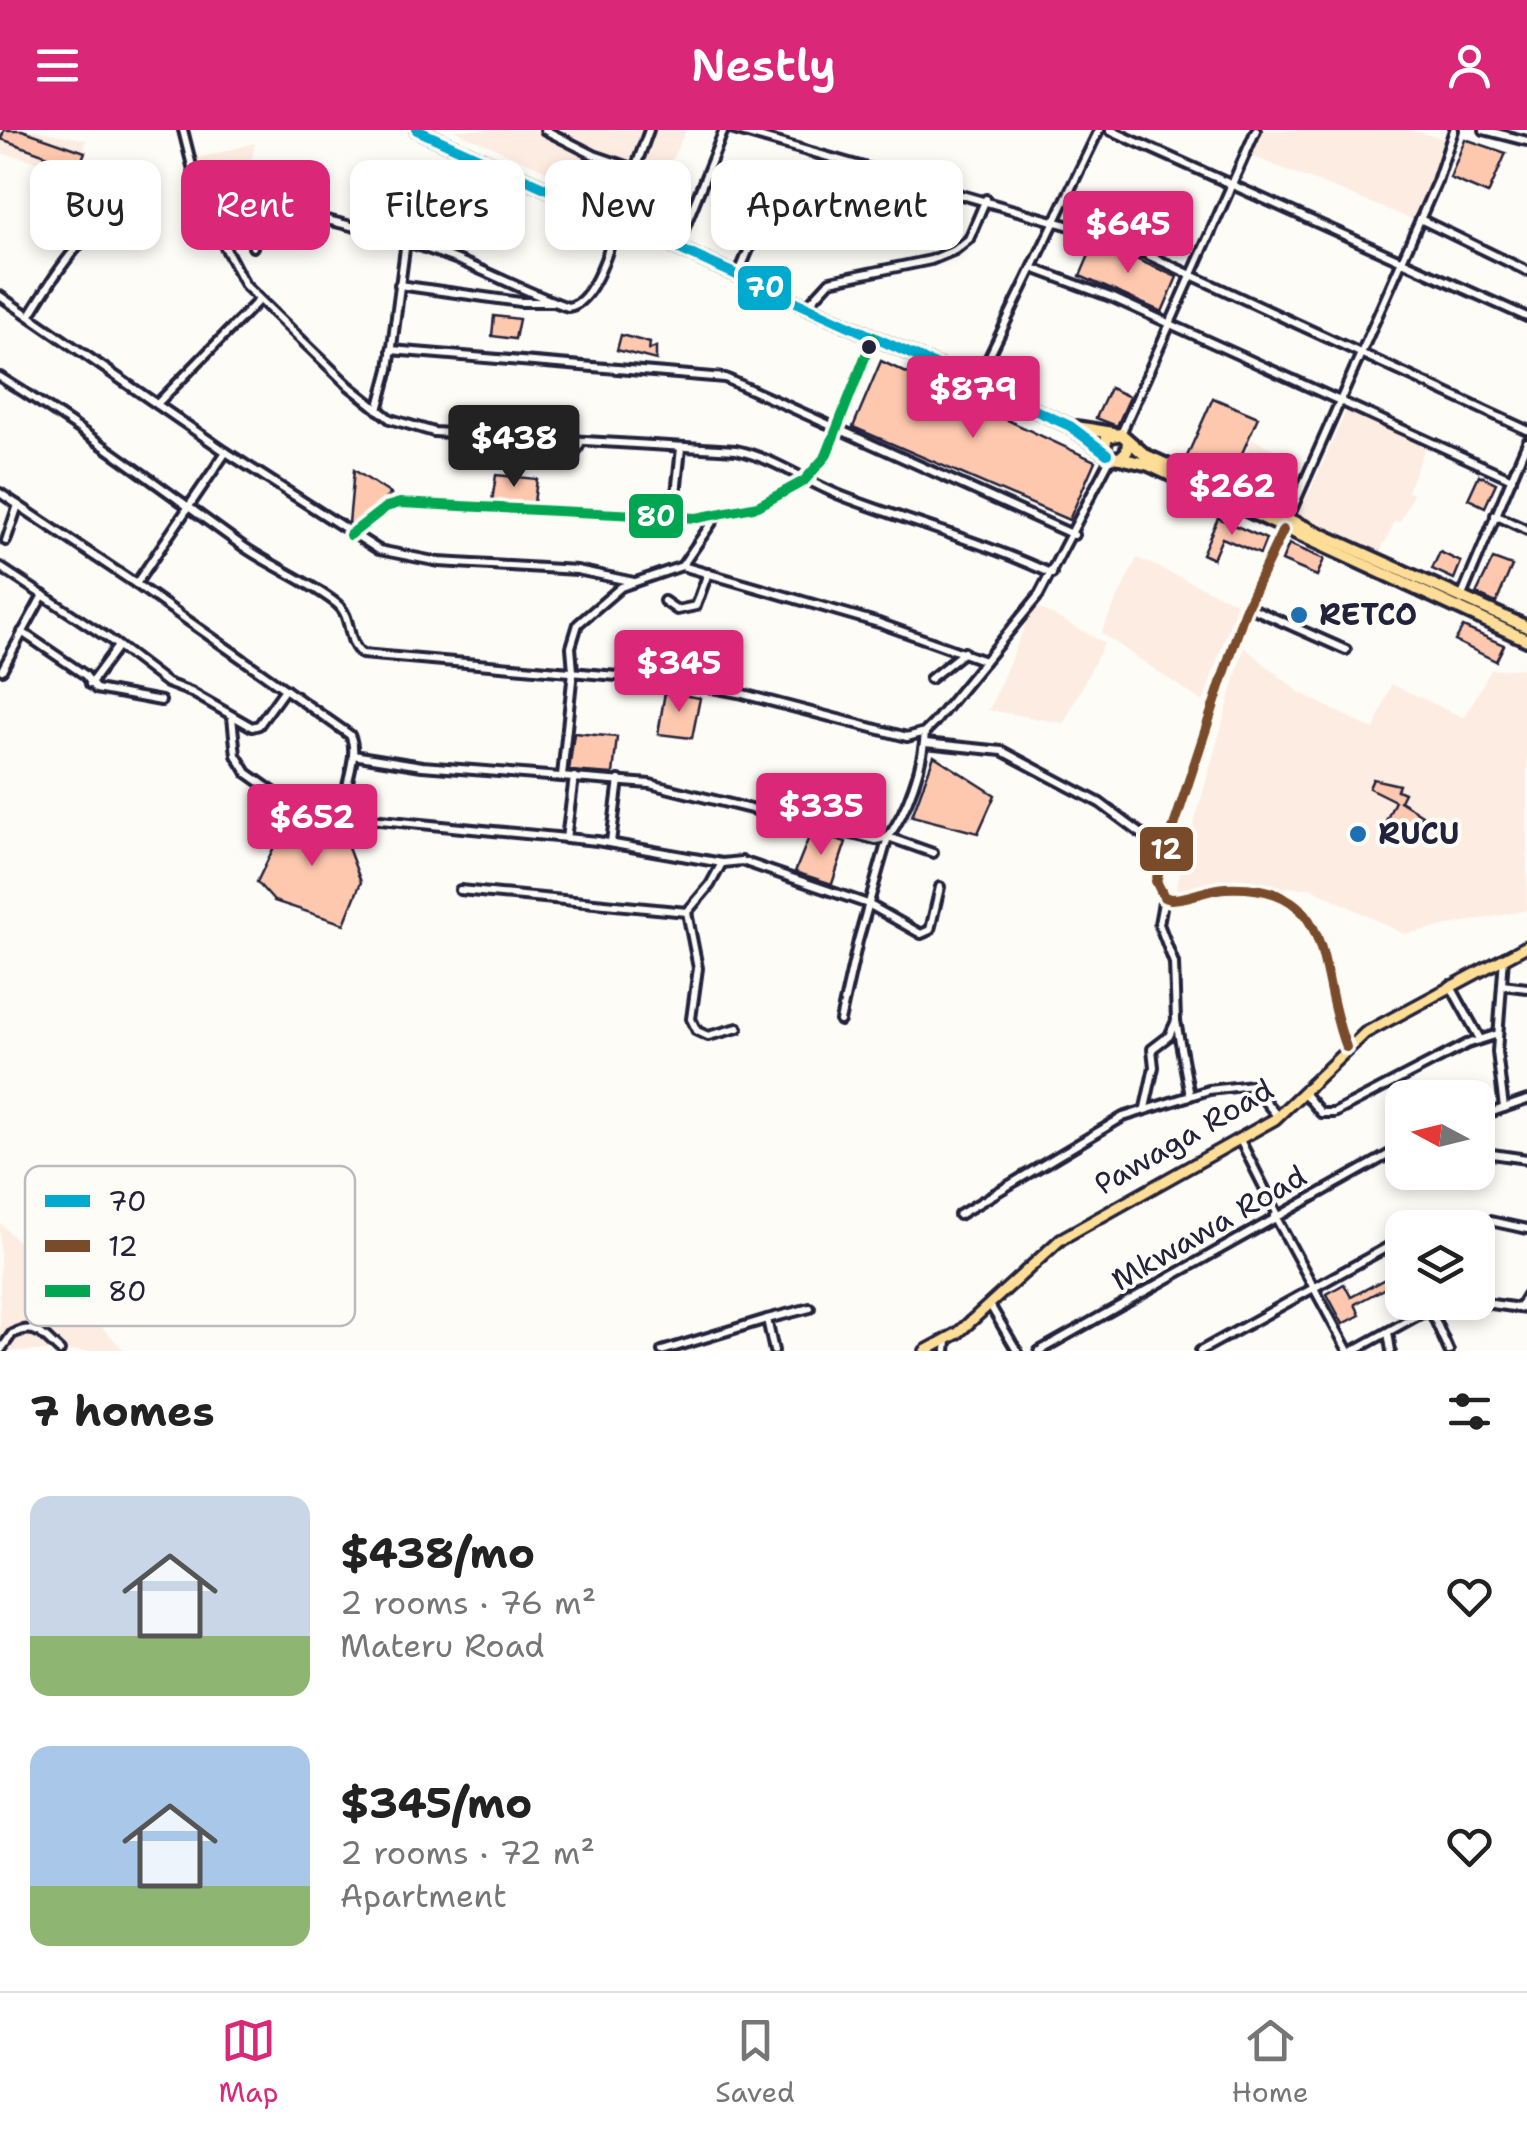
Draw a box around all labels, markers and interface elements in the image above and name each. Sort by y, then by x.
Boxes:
text: Nestly [691,35,836,95]
icon: menu [30,38,85,93]
icon: person [1442,38,1497,93]
chip: Buy [30,160,161,250]
chip: Rent [181,160,330,250]
chip: Filters [350,160,525,250]
chip: New [545,160,691,250]
chip: Apartment [711,160,963,250]
pin: $645 [1069,191,1187,276]
text: $645 [1085,202,1171,245]
line badge: 70 [736,264,793,312]
text: 70 [745,268,785,306]
unlabelled marker [859,337,879,357]
pin: $879 [914,356,1032,441]
text: $879 [929,367,1017,410]
pin: $438 [455,405,573,490]
text: $438 [470,416,558,459]
pin: $262 [1173,453,1291,538]
text: $262 [1189,464,1275,507]
line badge: 80 [627,492,685,540]
text: 80 [636,497,676,535]
place label: RETCO [1319,594,1417,635]
marker: RETCO [1288,604,1310,626]
pin: $345 [620,630,738,715]
text: $345 [636,641,722,684]
pin: $335 [762,773,880,858]
pin: $652 [253,784,371,869]
text: $335 [778,784,864,827]
text: $652 [269,795,355,838]
place label: RUCU [1378,813,1459,854]
marker: RUCU [1347,823,1369,845]
line badge: 12 [1138,825,1195,873]
text: 12 [1150,830,1182,868]
street label: Pawaga Road [1087,1069,1281,1204]
north arrow [1385,1080,1495,1190]
map controls [1385,1080,1495,1320]
street label: Mkwawa Road [1104,1155,1314,1300]
legend [25,1166,355,1326]
text: 70 [108,1182,147,1220]
button: layers [1385,1210,1495,1320]
text: 12 [108,1227,138,1265]
text: 80 [108,1272,147,1310]
text: 7 homes [30,1383,215,1439]
icon: filters [1442,1384,1497,1439]
text: $438/mo [340,1525,535,1581]
icon: home [110,1536,230,1656]
icon: heart [1442,1569,1497,1624]
text: 2 rooms · 76 m² [340,1581,596,1624]
text: Materu Road [340,1624,545,1667]
text: $345/mo [340,1775,532,1831]
icon: home [110,1786,230,1906]
icon: heart [1442,1819,1497,1874]
text: 2 rooms · 72 m² [340,1831,595,1874]
text: Apartment [340,1874,507,1917]
tab: Map [218,2013,278,2111]
tab: Saved [715,2013,795,2111]
tab: Home [1232,2013,1309,2111]

